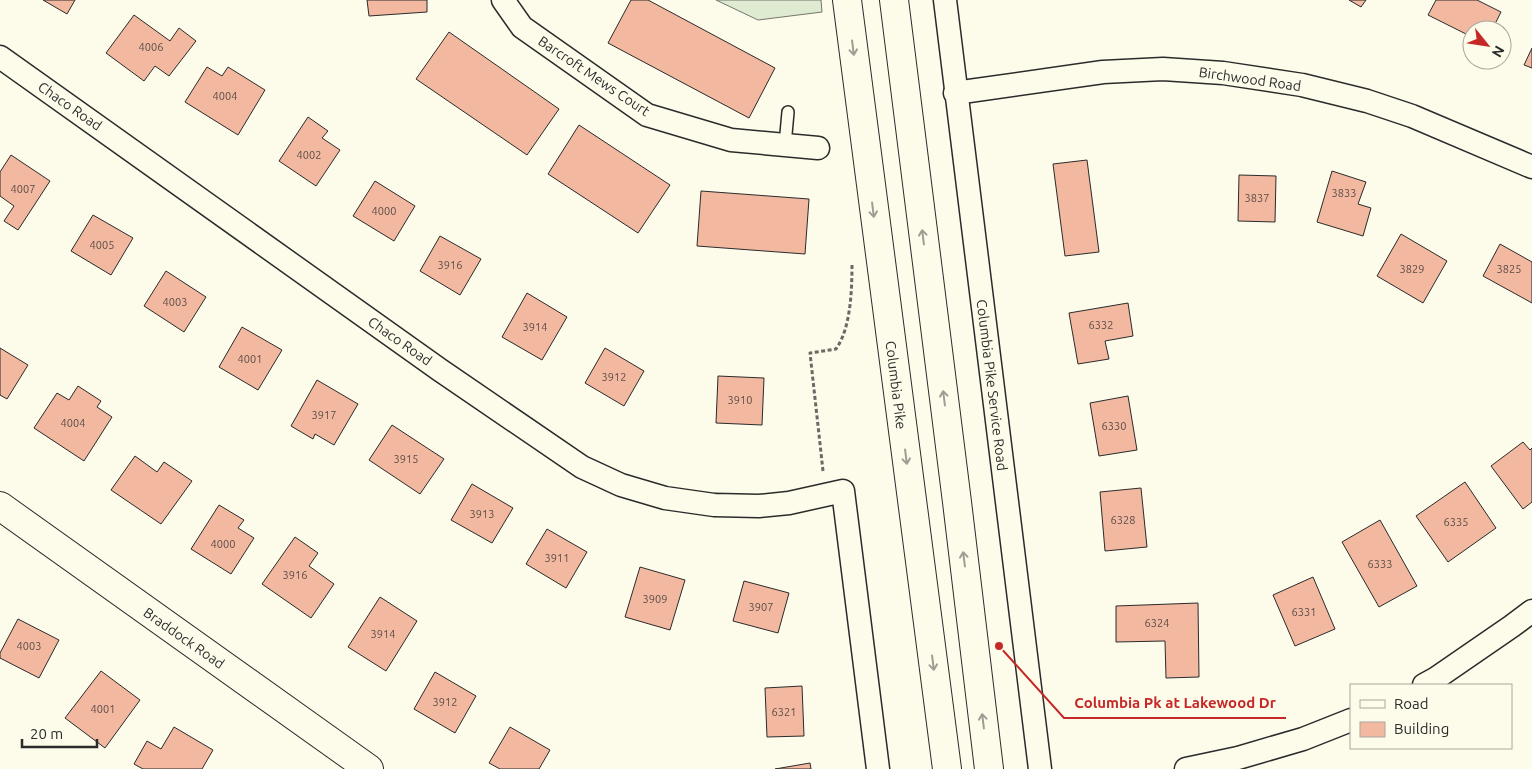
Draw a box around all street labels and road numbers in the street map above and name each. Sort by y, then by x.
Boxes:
street label: Barcroft Mews Court [535,33,653,120]
street label: Birchwood Road [1198,64,1302,94]
street label: Chaco Road [35,78,105,134]
street label: Columbia Pike Service Road [974,298,1010,472]
street label: Chaco Road [365,313,435,369]
street label: Columbia Pike [883,340,909,430]
street label: Braddock Road [140,604,228,672]

